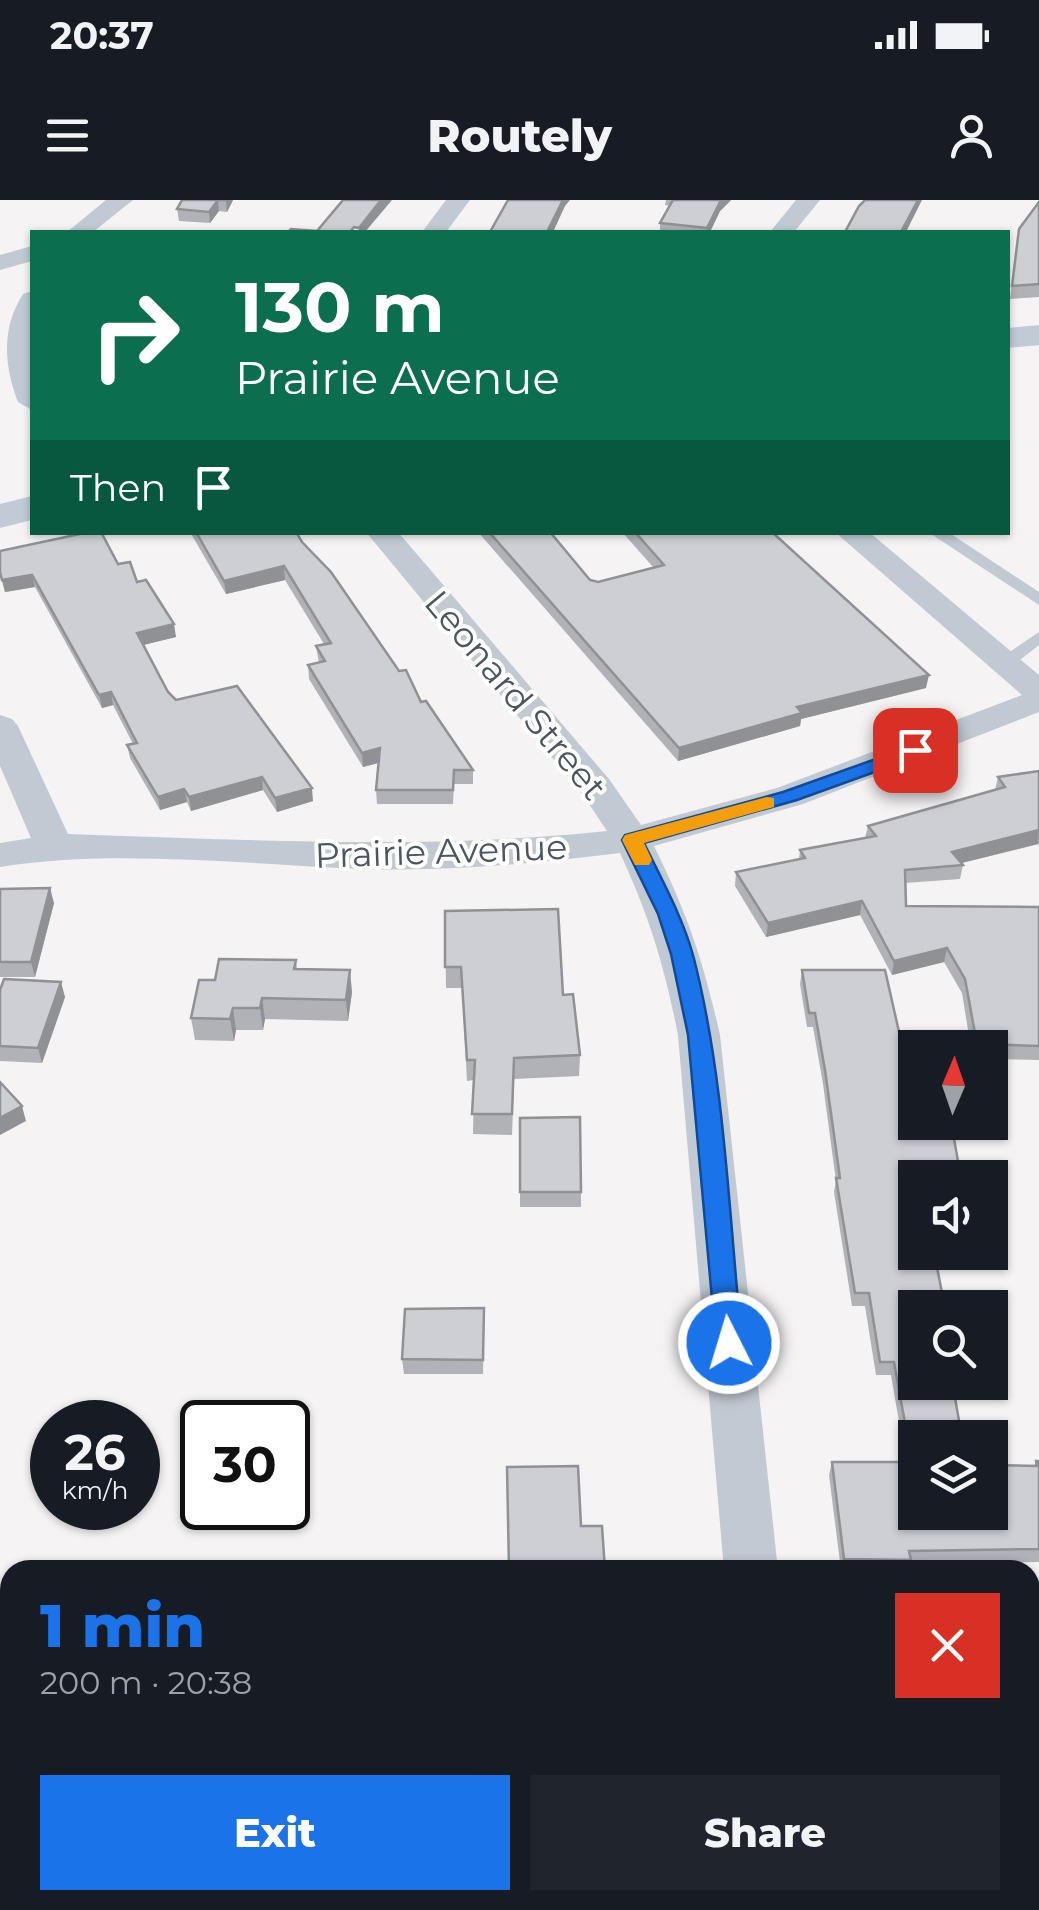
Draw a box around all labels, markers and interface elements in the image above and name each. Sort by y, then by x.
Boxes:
text: 20:37 [50,12,154,59]
icon: menu [40,108,95,163]
text: Routely [427,108,612,163]
icon: person [944,108,999,163]
text: 130 m [235,264,445,350]
icon: right [70,270,200,400]
text: Prairie Avenue [235,350,560,405]
icon: arrive [186,460,241,515]
text: Then [70,464,166,511]
street label: Leonard Street [416,582,616,808]
pin [873,708,958,793]
icon: arrive [888,723,943,778]
street label: Prairie Avenue [314,825,568,877]
north arrow [898,1030,1008,1140]
map controls [898,1030,1008,1530]
button: sound [898,1160,1008,1270]
button: search [898,1290,1008,1400]
position arrow [677,1291,781,1395]
speed limit sign: 30 [180,1400,310,1530]
button: layers [898,1420,1008,1530]
text: 26 [64,1422,126,1483]
text: km/h [62,1475,128,1505]
text: 1 min [40,1589,205,1662]
button: close [895,1593,1000,1698]
text: 200 m · 20:38 [40,1663,252,1702]
button: Exit [40,1775,510,1890]
button: Share [530,1775,1000,1890]

